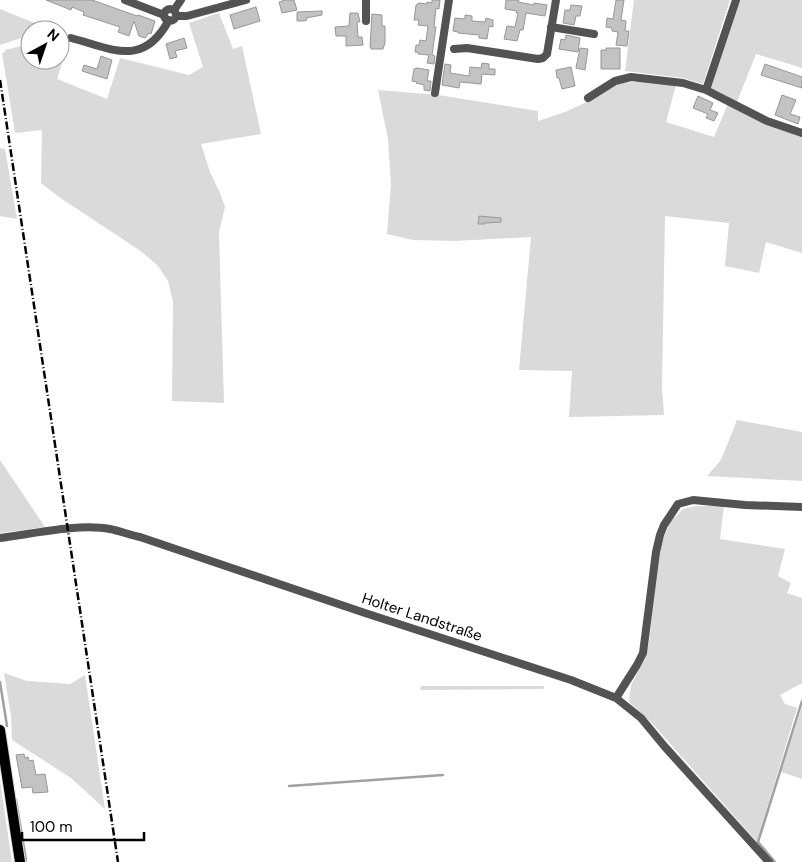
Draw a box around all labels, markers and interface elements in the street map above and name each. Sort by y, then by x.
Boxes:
north arrow [20,20,70,70]
text: N [44,25,63,45]
street label: Holter Landstraße [359,588,485,646]
scale bar [22,810,145,842]
text: 100 m [30,817,73,837]

